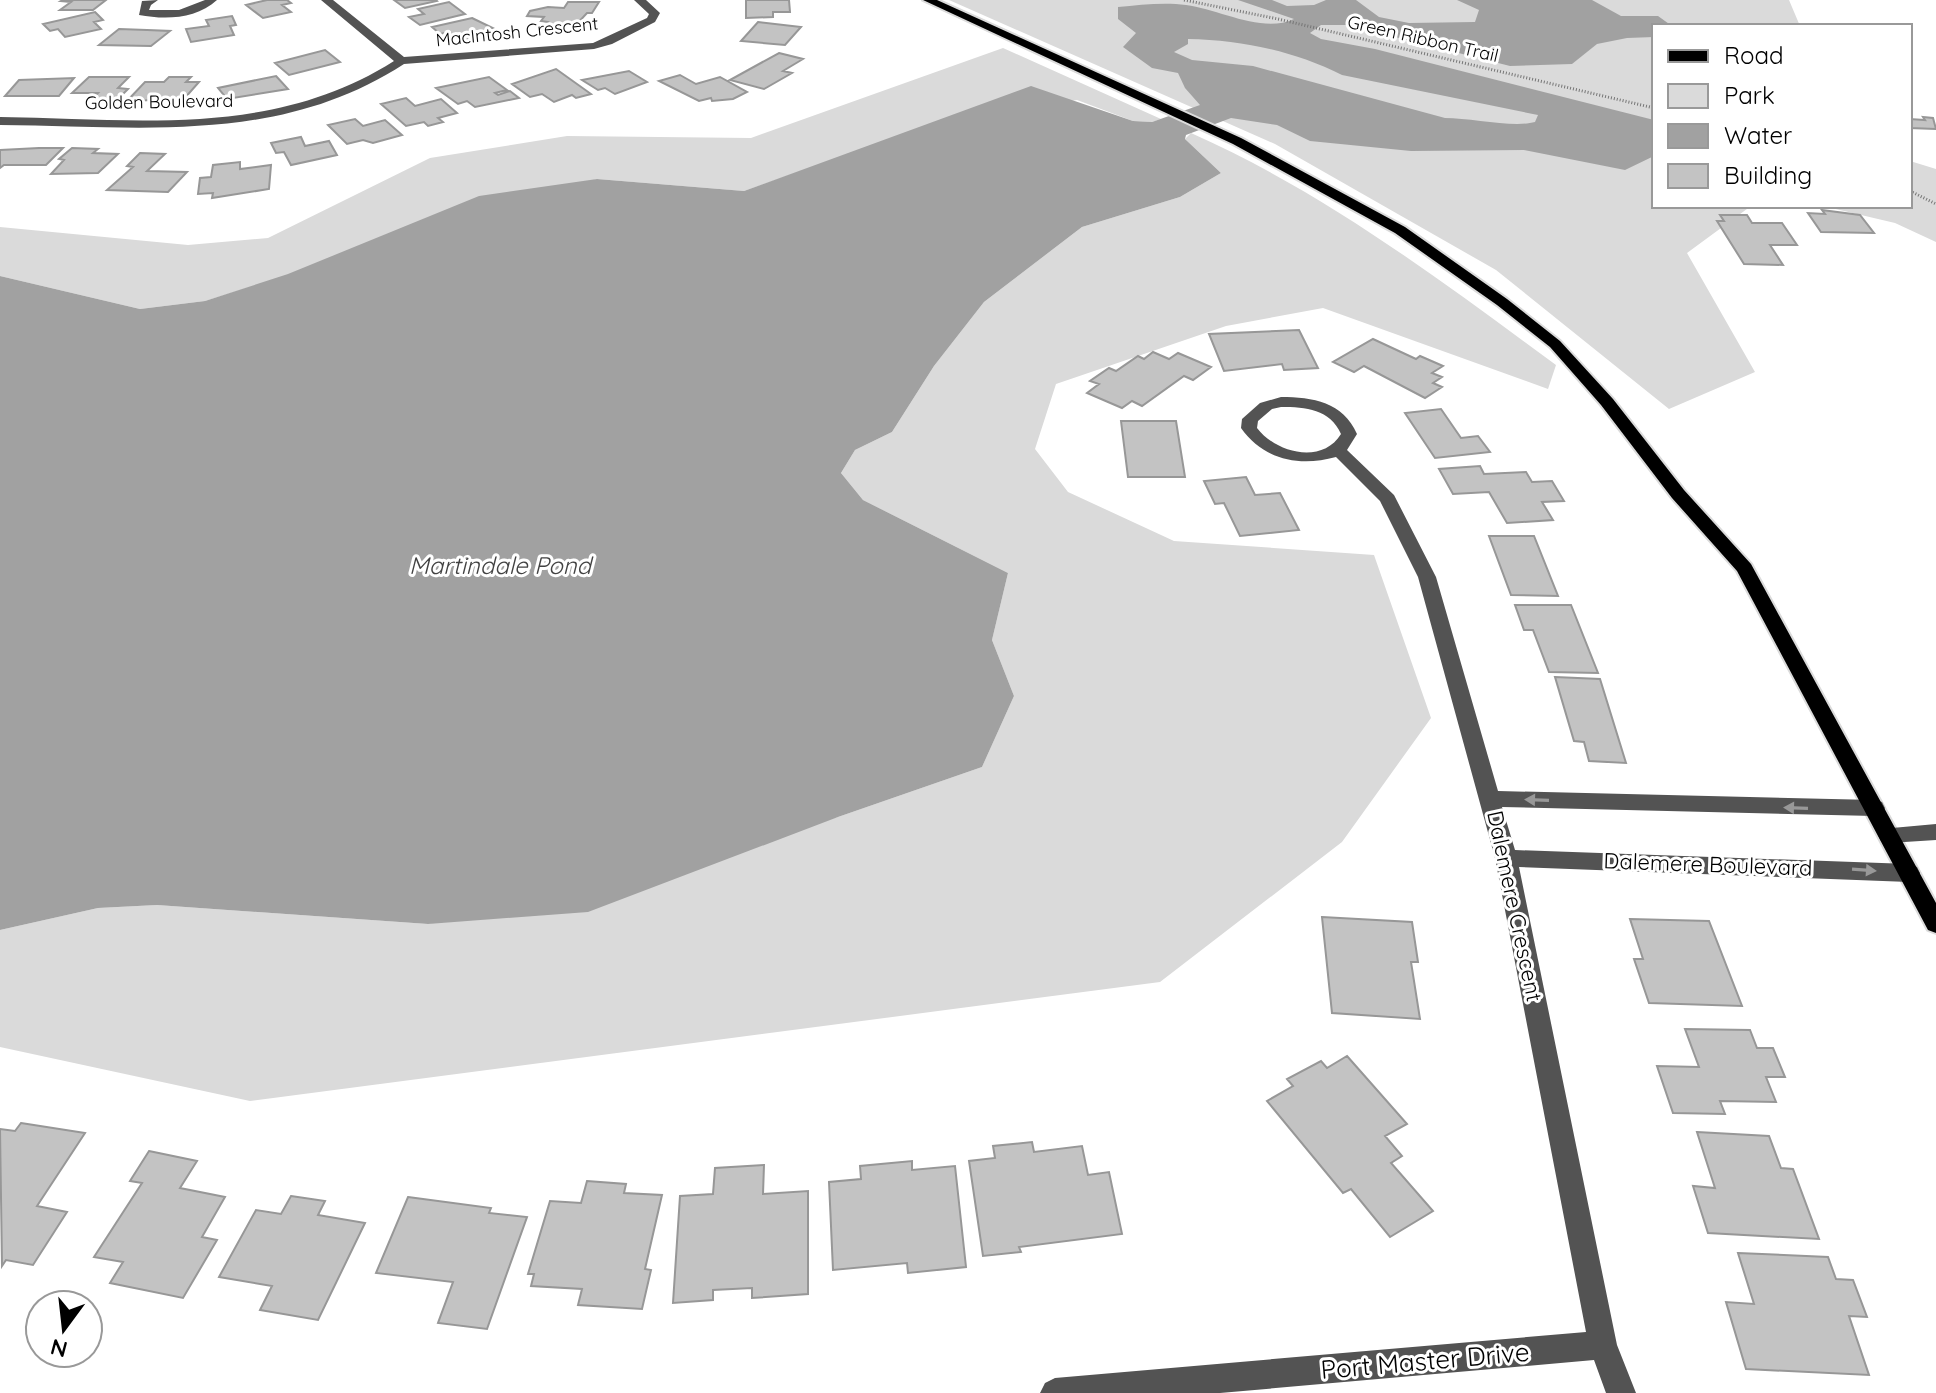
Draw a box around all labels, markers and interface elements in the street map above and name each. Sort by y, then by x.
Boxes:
street label: Green Ribbon Trail [1345,10,1501,67]
street label: MacIntosh Crescent [434,12,599,51]
legend [1652,24,1912,208]
text: Road [1724,40,1784,70]
text: Park [1724,80,1775,110]
street label: Golden Boulevard [85,89,233,114]
text: Water [1724,120,1792,150]
text: Building [1724,160,1812,190]
water label: Martindale Pond [409,550,595,580]
one-way arrow [1524,794,1549,806]
one-way arrow [1783,801,1808,814]
street label: Dalemere Crescent [1481,808,1549,1004]
street label: Dalemere Boulevard [1603,846,1813,882]
one-way arrow [1852,864,1877,877]
north arrow [24,1289,104,1369]
text: N [47,1333,70,1364]
street label: Port Master Drive [1319,1335,1531,1386]

